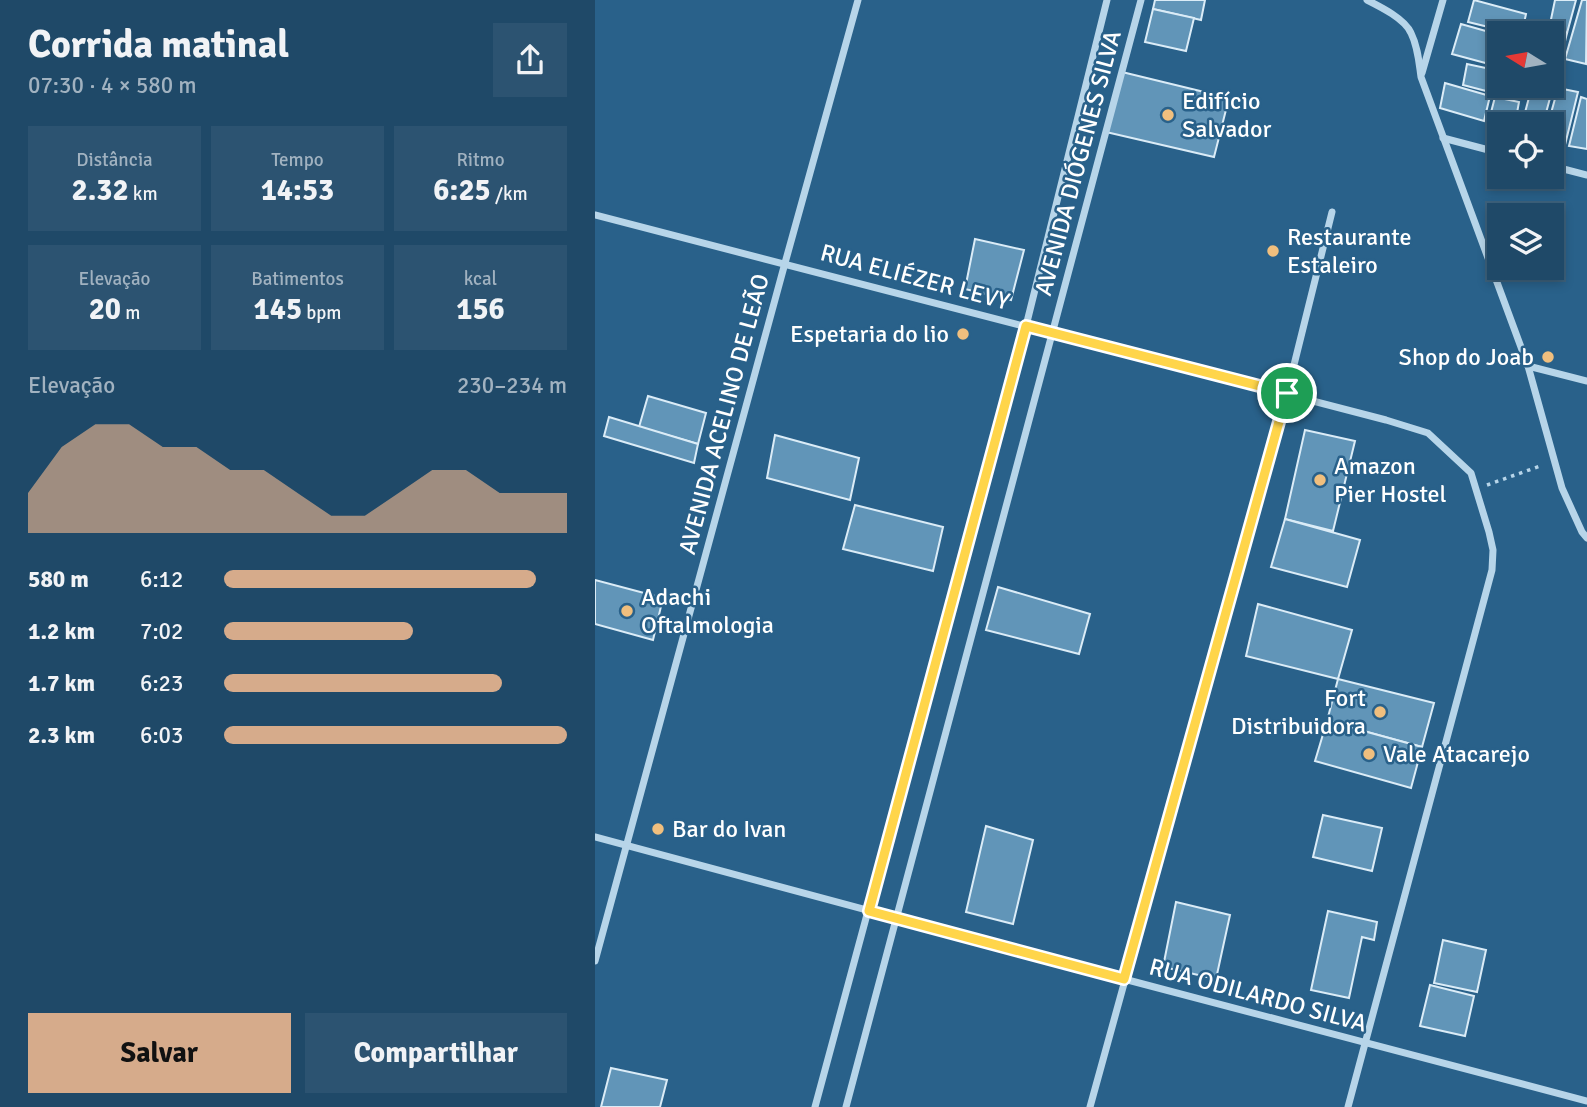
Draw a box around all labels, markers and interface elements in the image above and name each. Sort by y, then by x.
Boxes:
text: Corrida matinal [28,21,289,68]
north arrow [1487,21,1565,98]
map controls [1487,21,1564,280]
button: share [493,23,567,97]
street label: AVENIDA DIÓGENES SILVA [1028,27,1128,299]
text: 07:30 · 4 × 580 m [28,71,197,100]
place label: Edifício Salvador [1182,86,1271,144]
marker: Edifício Salvador [1160,107,1176,123]
button: locate [1487,112,1564,189]
text: Distância [76,148,153,172]
text: Tempo [271,148,324,172]
text: Ritmo [456,148,505,172]
text: 2.32 [71,172,129,209]
text: 14:53 [261,172,334,209]
text: 6:25 [433,172,491,209]
text: km [129,182,158,206]
text: /km [491,182,528,206]
button: layers [1487,203,1564,280]
place label: Restaurante Estaleiro [1287,222,1411,280]
street label: RUA ELIÉZER LEVY [817,237,1013,317]
marker: Restaurante Estaleiro [1265,243,1281,259]
text: Elevação [79,267,151,291]
text: Batimentos [251,267,344,291]
text: kcal [464,267,497,291]
street label: AVENIDA ACELINO DE LEÃO [672,271,776,557]
text: 20 [89,291,121,328]
text: 145 [253,291,302,328]
text: 156 [456,291,505,328]
text: m [121,301,140,325]
text: bpm [302,301,342,325]
place label: Espetaria do lio [790,319,949,349]
marker: Espetaria do lio [955,326,971,342]
place label: Shop do Joab [1399,342,1534,372]
marker: Shop do Joab [1540,349,1556,365]
pin [1257,363,1317,423]
text: Elevação [28,371,115,400]
text: 230–234 m [457,371,567,400]
icon: arrive [1268,374,1306,412]
place label: Amazon Pier Hostel [1334,451,1447,509]
marker: Amazon Pier Hostel [1312,472,1328,488]
text: 580 m [28,565,89,594]
text: 6:12 [140,565,183,594]
place label: Adachi Oftalmologia [641,582,774,640]
marker: Adachi Oftalmologia [619,603,635,619]
text: 1.2 km [28,617,95,646]
text: 7:02 [140,617,183,646]
text: 1.7 km [28,669,95,698]
text: 6:23 [140,669,183,698]
place label: Fort Distribuidora [1231,683,1366,741]
marker: Fort Distribuidora [1372,704,1388,720]
text: 2.3 km [28,721,95,750]
text: 6:03 [140,721,183,750]
place label: Vale Atacarejo [1383,739,1530,769]
marker: Vale Atacarejo [1361,746,1377,762]
place label: Bar do Ivan [672,814,786,844]
marker: Bar do Ivan [650,821,666,837]
street label: RUA ODILARDO SILVA [1146,952,1370,1039]
button: Salvar [28,1013,291,1093]
button: Compartilhar [305,1013,567,1093]

